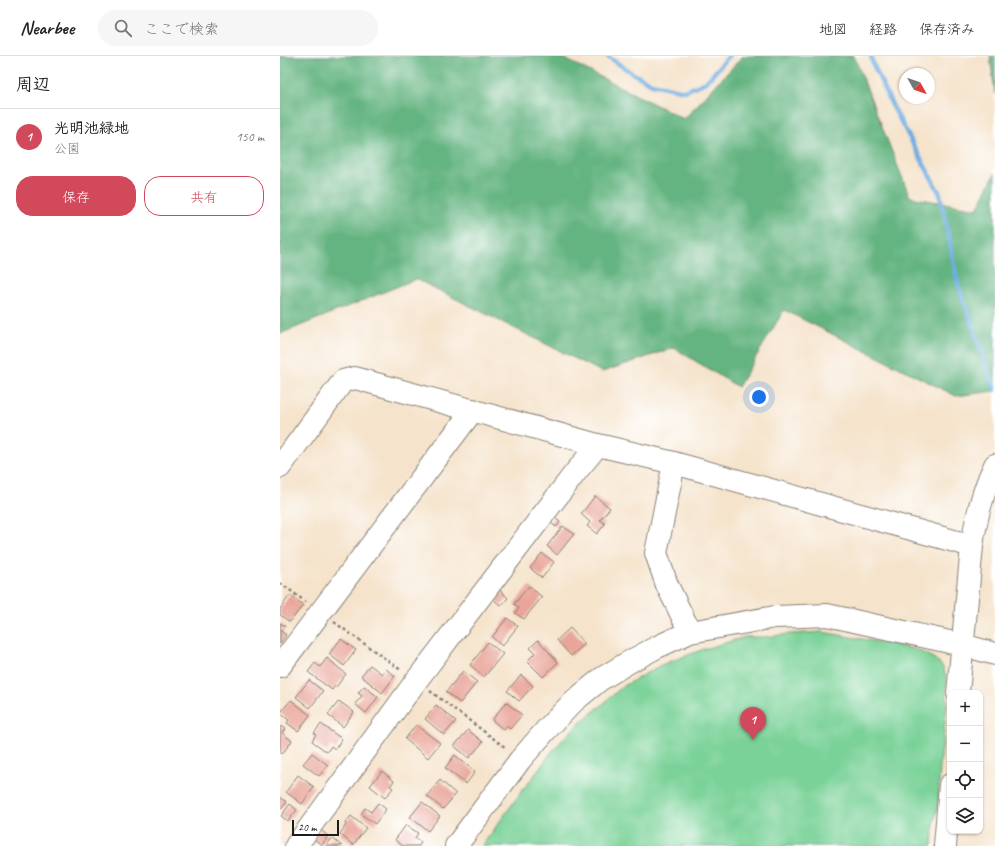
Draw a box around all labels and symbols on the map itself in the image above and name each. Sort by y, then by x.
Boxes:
north arrow [899,68,935,104]
your location [749,387,769,407]
pin: 1 [740,707,766,740]
scale bar [292,818,339,837]

